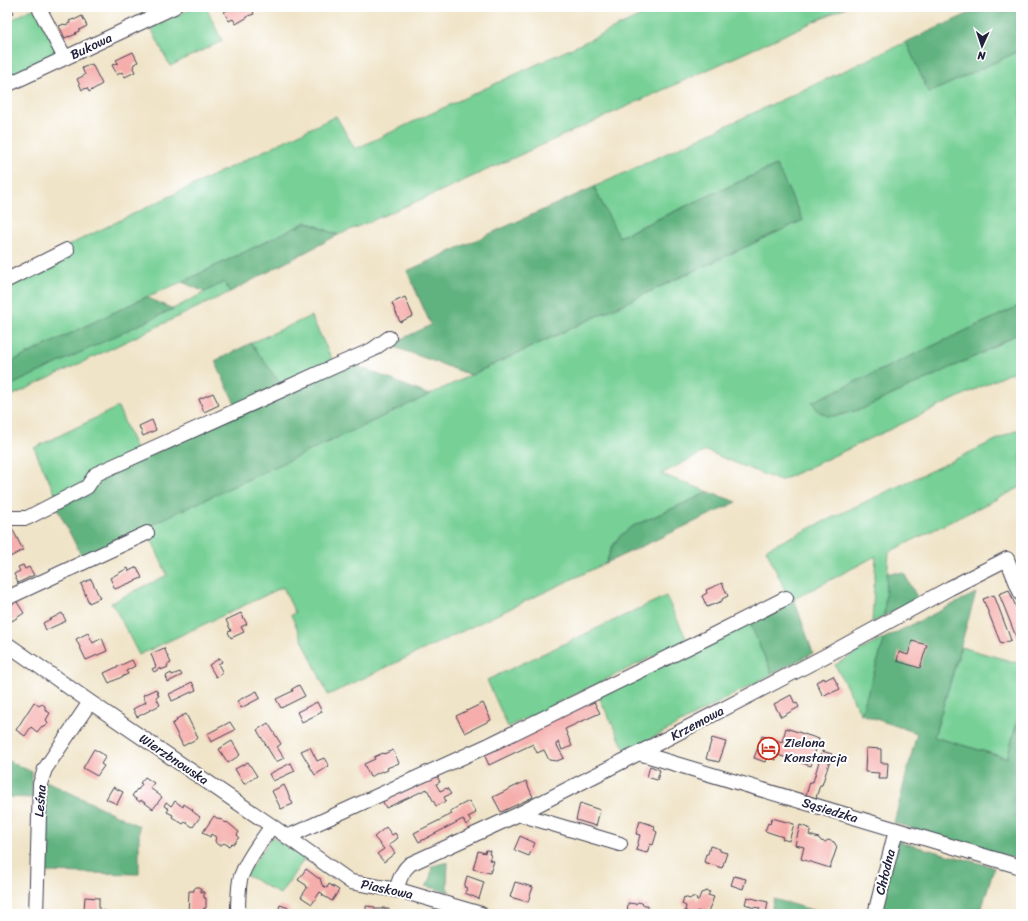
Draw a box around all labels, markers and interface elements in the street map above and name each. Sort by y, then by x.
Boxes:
street label: Bukowa [66,26,116,66]
north arrow [962,26,1002,66]
text: N [977,46,987,65]
street label: Krzemowa [666,699,728,747]
street label: Wierzbnowska [134,727,214,791]
place label: Zielona Konstancja [784,731,848,769]
hotel icon: Zielona Konstancja [756,736,782,762]
street label: Leśna [27,784,53,818]
street label: Sąsiedzka [799,791,861,830]
street label: Chłodna [868,846,902,897]
street label: Piaskowa [359,872,416,906]

